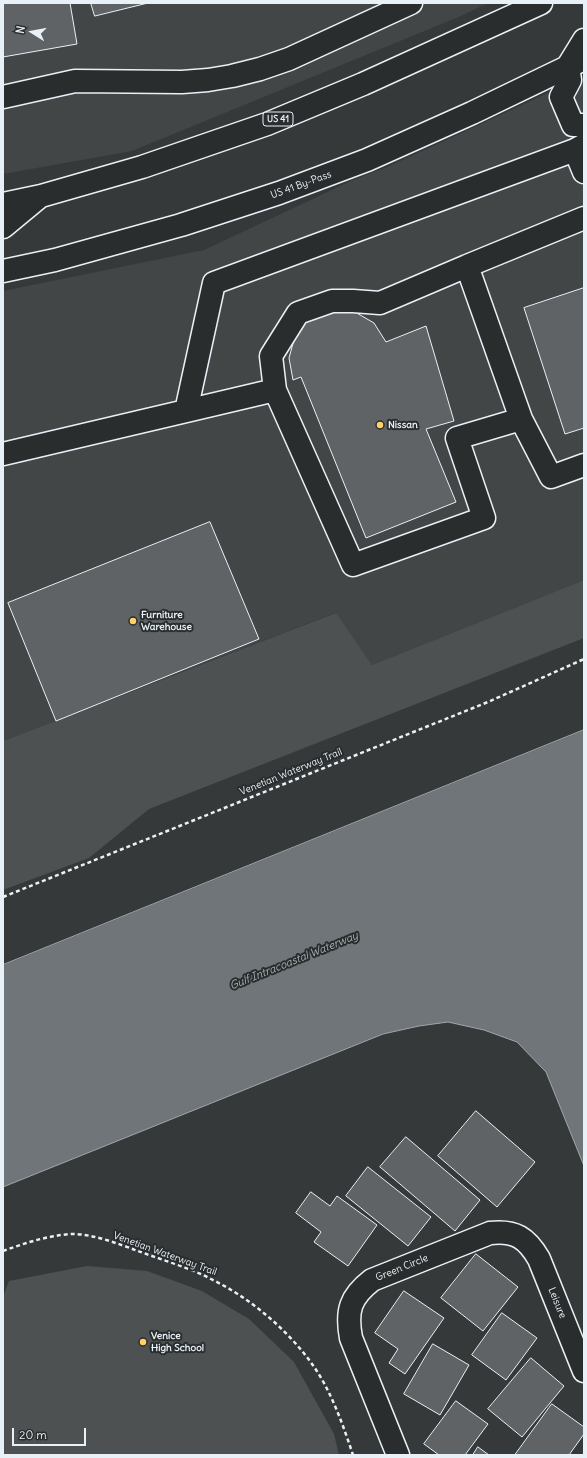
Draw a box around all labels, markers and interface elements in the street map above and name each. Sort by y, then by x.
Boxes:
north arrow [12,12,52,52]
text: N [13,25,28,35]
road number: US 41 [263,112,293,126]
street label: US 41 By-Pass [269,168,333,202]
place label: Nissan [388,419,418,431]
marker: Nissan [375,420,385,430]
place label: Furniture Warehouse [141,609,192,632]
marker: Furniture Warehouse [128,616,138,626]
street label: Venetian Waterway Trail [238,746,344,798]
water label: Gulf Intracoastal Waterway [228,929,360,993]
street label: Venetian Waterway Trail [112,1230,218,1278]
street label: Green Circle [374,1252,430,1284]
street label: Leisure [545,1286,569,1320]
place label: Venice High School [151,1330,204,1354]
marker: Venice High School [138,1337,148,1347]
scale bar [14,1420,88,1446]
text: 20 m [19,1427,47,1442]

